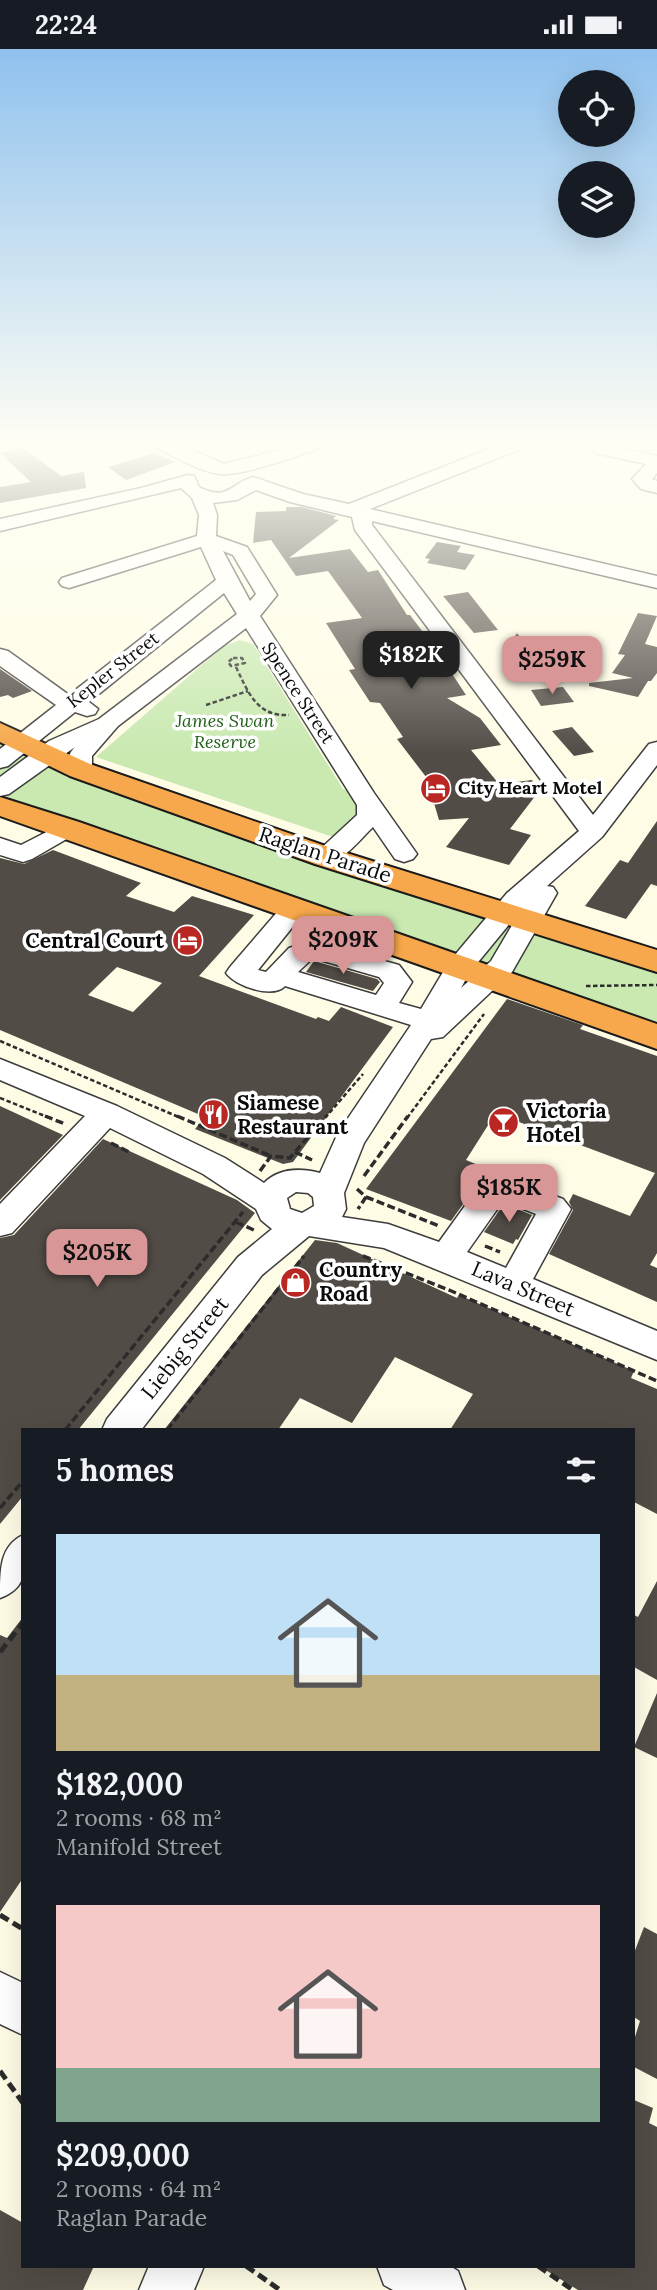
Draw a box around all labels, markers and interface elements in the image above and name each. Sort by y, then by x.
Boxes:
text: 22:24 [35,8,97,41]
map controls [558,70,635,238]
button: locate [558,70,635,147]
button: layers [558,161,635,238]
street label: Kepler Street [62,626,163,713]
pin: $182K [362,631,460,691]
pin: $259K [503,637,601,696]
street label: Spence Street [257,638,340,748]
text: $182K [379,639,443,668]
text: $259K [518,644,586,673]
park label: James Swan Reserve [175,709,274,753]
hotel icon: City Heart Motel [418,771,452,805]
place label: City Heart Motel [458,776,603,799]
street label: Raglan Parade [255,820,395,889]
pin: $209K [294,916,392,976]
hotel icon: Central Court [170,924,204,958]
text: $209K [308,924,378,953]
place label: Central Court [25,927,164,954]
place label: Siamese Restaurant [237,1089,349,1140]
place label: Victoria Hotel [526,1097,607,1148]
restaurant icon: Siamese Restaurant [197,1098,231,1132]
bar icon: Victoria Hotel [486,1106,520,1140]
pin: $185K [460,1165,558,1224]
text: $185K [477,1172,541,1201]
pin: $205K [48,1229,146,1289]
text: $205K [62,1237,132,1266]
street label: Lava Street [468,1255,580,1323]
place label: Country Road [319,1256,403,1307]
shop icon: Country Road [279,1265,313,1299]
street label: Liebig Street [135,1290,235,1404]
text: 5 homes [56,1451,174,1489]
icon: filters [562,1451,600,1489]
icon: home [265,1580,391,1706]
text: $182,000 [56,1765,183,1803]
text: 2 rooms · 68 m² [56,1803,222,1832]
text: Manifold Street [56,1832,222,1861]
icon: home [265,1951,391,2077]
text: $209,000 [56,2136,190,2174]
text: 2 rooms · 64 m² [56,2174,221,2203]
text: Raglan Parade [56,2203,207,2232]

